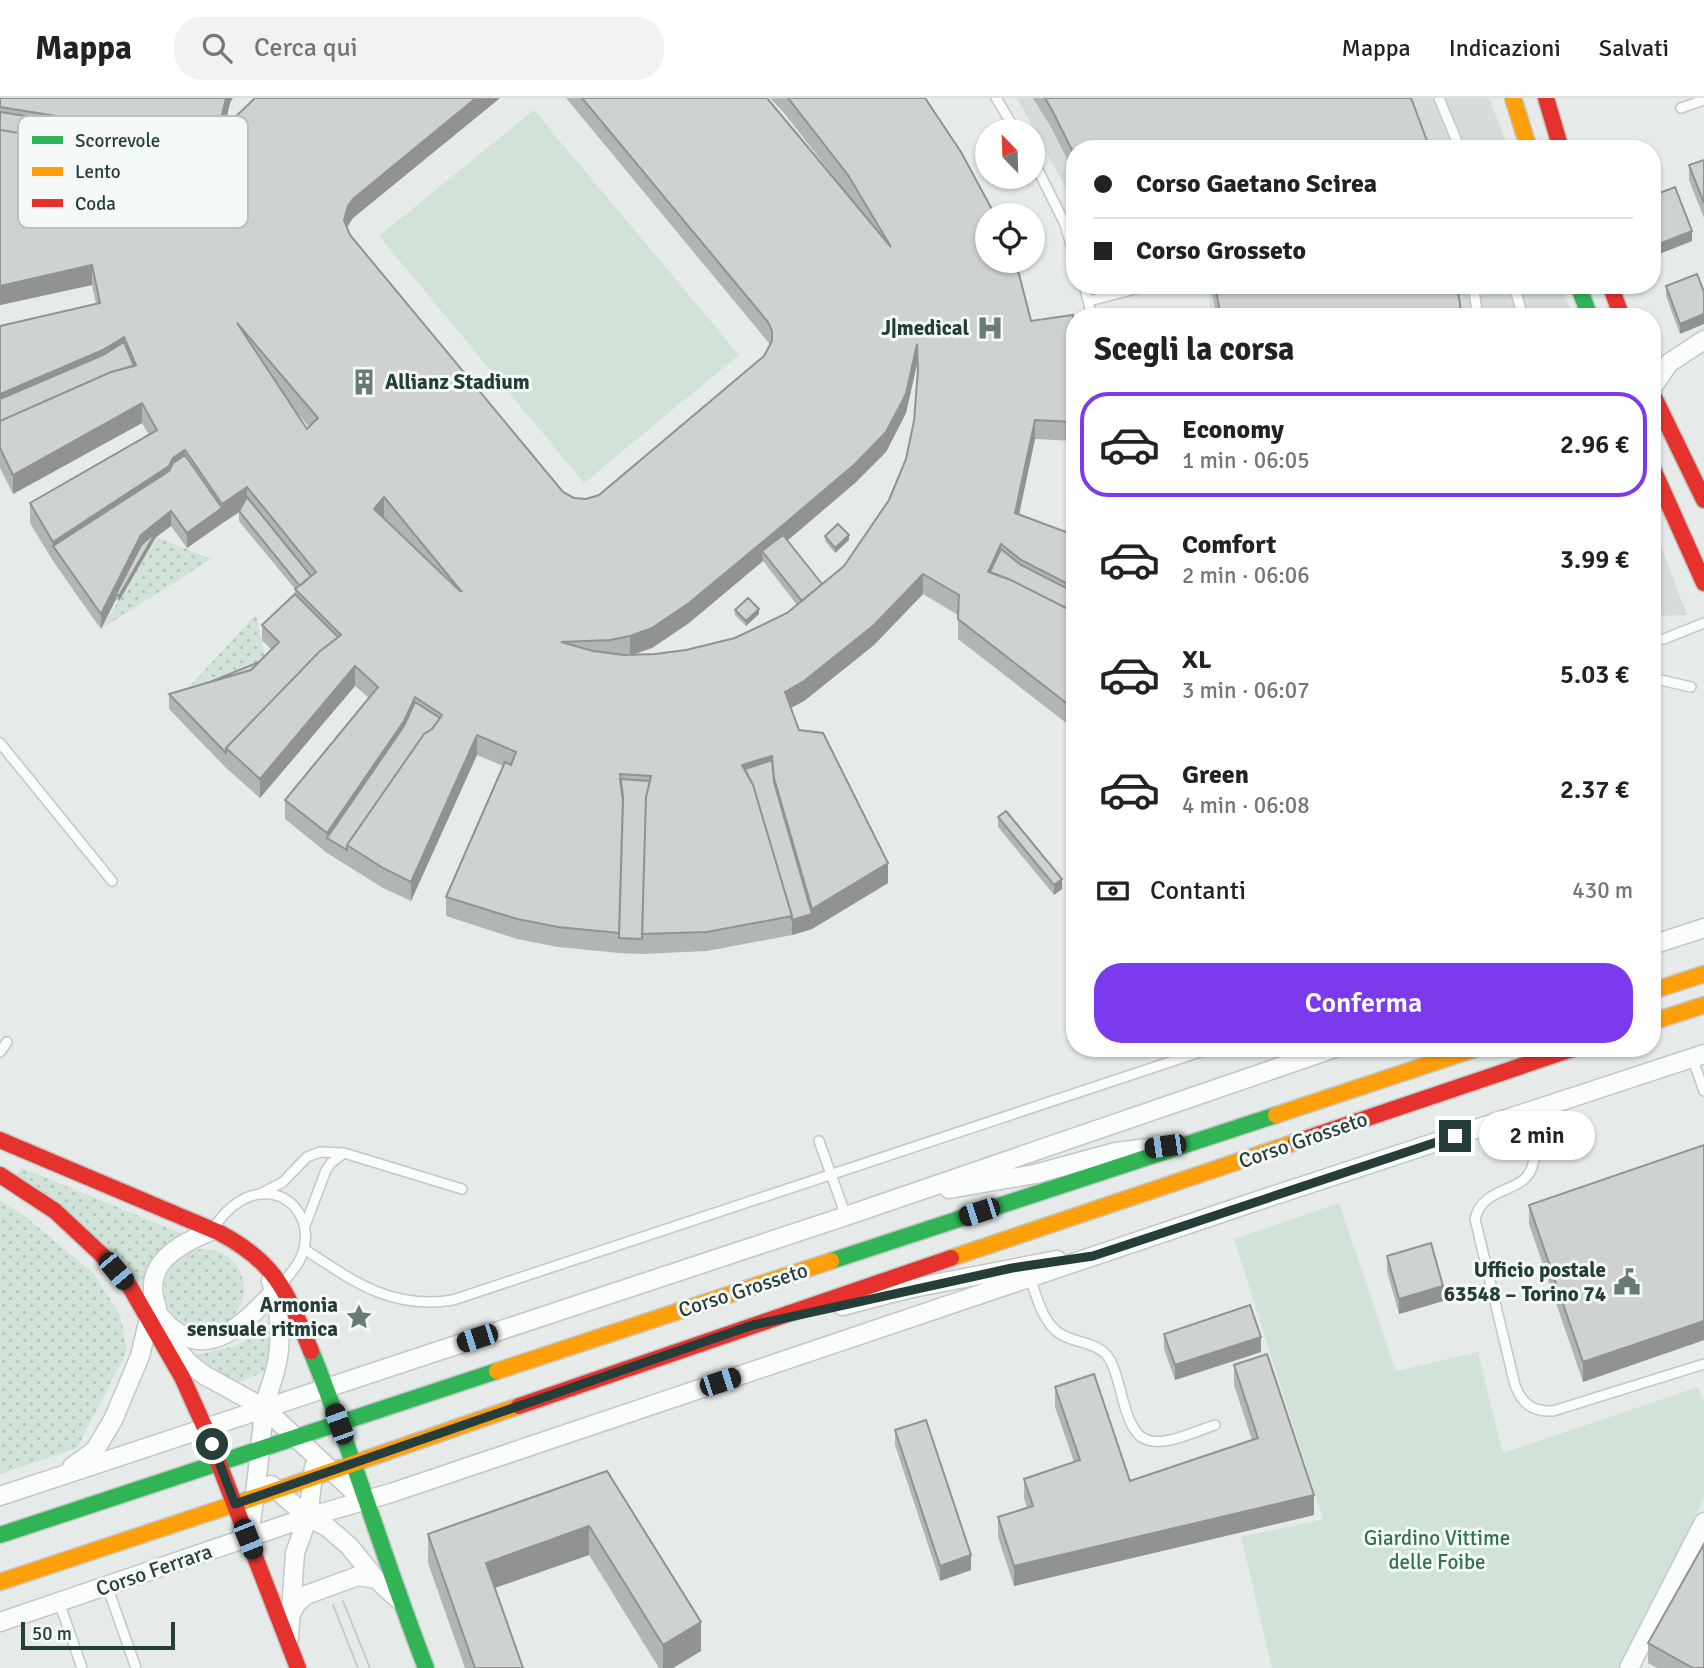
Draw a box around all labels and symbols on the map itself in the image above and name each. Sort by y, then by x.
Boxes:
legend [18,116,248,228]
north arrow [975,119,1045,189]
text: Scorrevole [75,129,160,153]
text: Lento [75,160,121,184]
text: Coda [75,192,116,216]
hospital icon: J|medical [975,313,1005,343]
place label: J|medical [881,315,969,341]
building icon: Allianz Stadium [349,367,379,397]
place label: Allianz Stadium [385,369,530,395]
street label: Corso Grosseto [1235,1106,1371,1174]
callout: 2 min [1480,1112,1595,1160]
route end [1439,1120,1471,1152]
car [1143,1133,1188,1159]
car [956,1196,1003,1228]
car [95,1248,138,1294]
street label: Corso Grosseto [675,1257,811,1323]
place label: Ufficio postale 63548 – Torino 74 [1444,1257,1606,1307]
public building icon: Ufficio postale 63548 – Torino 74 [1612,1267,1642,1297]
place label: Armonia sensuale ritmica [187,1292,338,1342]
place icon: Armonia sensuale ritmica [344,1302,374,1332]
car [454,1322,501,1354]
car [697,1366,744,1398]
car [322,1401,357,1447]
route start [196,1428,228,1460]
car [231,1516,266,1562]
park label: Giardino Vittime delle Foibe [1364,1525,1510,1575]
street label: Corso Ferrara [93,1538,215,1602]
scale bar [21,1619,175,1651]

